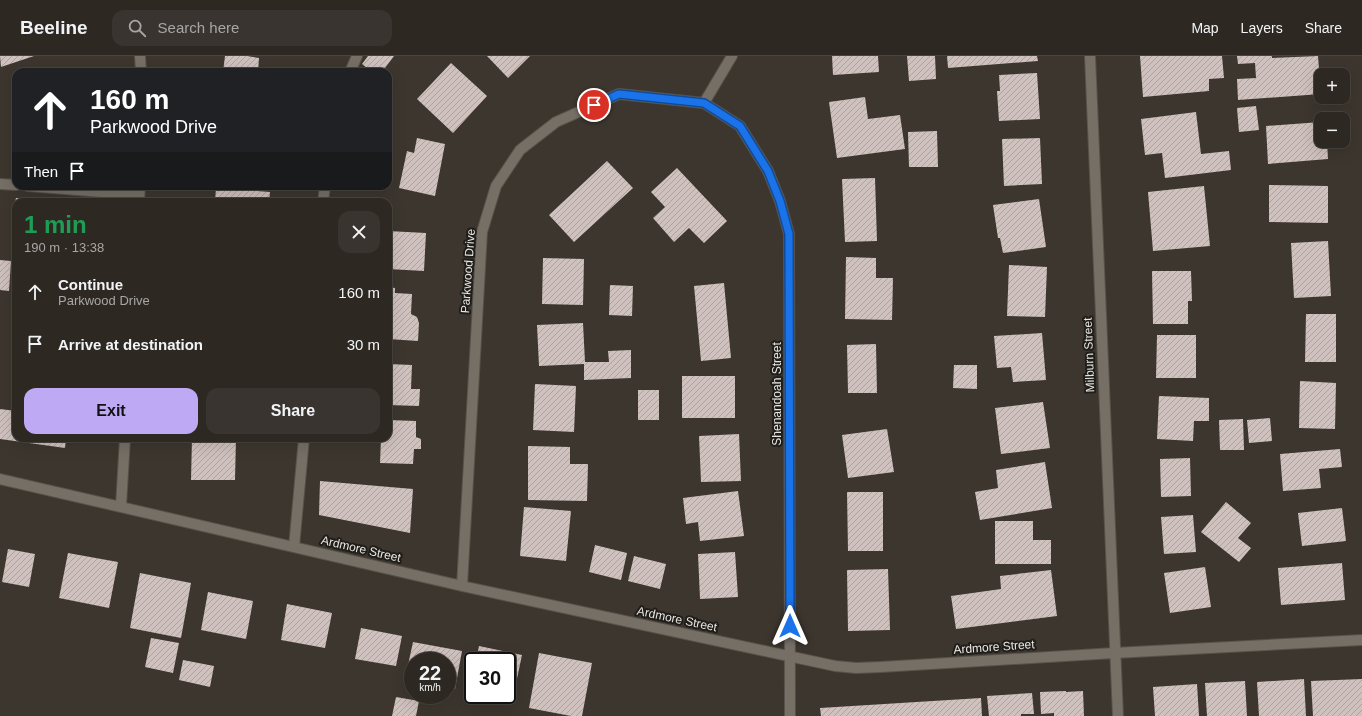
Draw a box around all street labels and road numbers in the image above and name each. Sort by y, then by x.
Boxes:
street label: Parkwood Drive [458,228,478,314]
street label: Milburn Street [1081,317,1097,393]
street label: Shenandoah Street [770,342,784,446]
street label: Ardmore Street [320,533,403,565]
street label: Ardmore Street [636,604,719,634]
street label: Ardmore Street [953,637,1036,657]

